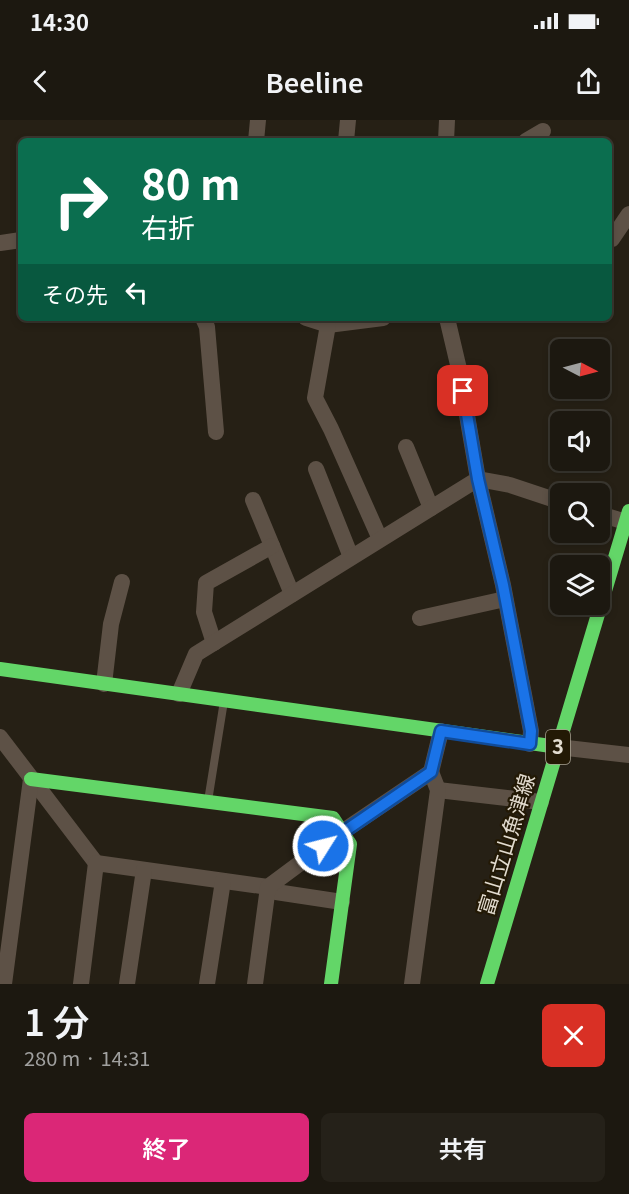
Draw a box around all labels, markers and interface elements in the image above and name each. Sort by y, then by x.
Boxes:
text: 14:30 [30,5,89,37]
text: Beeline [266,62,363,101]
icon: back [24,65,57,98]
icon: share [572,65,605,98]
text: 80 m [141,151,241,212]
icon: right [42,162,120,240]
text: 右折 [141,207,195,246]
icon: left [120,276,153,309]
text: その先 [42,277,108,309]
north arrow [550,339,610,399]
map controls [550,339,610,615]
pin [437,365,488,416]
icon: arrive [446,374,479,407]
button: sound [550,411,610,471]
button: search [550,483,610,543]
button: layers [550,555,610,615]
road number: 3 [546,730,570,764]
street label: 富山立山魚津線 [469,770,541,919]
position arrow [291,814,355,878]
text: 1 分 [24,994,89,1046]
button: close [542,1004,605,1067]
text: 280 m · 14:31 [24,1043,150,1072]
button: 終了 [24,1113,309,1182]
button: 共有 [321,1113,605,1182]

